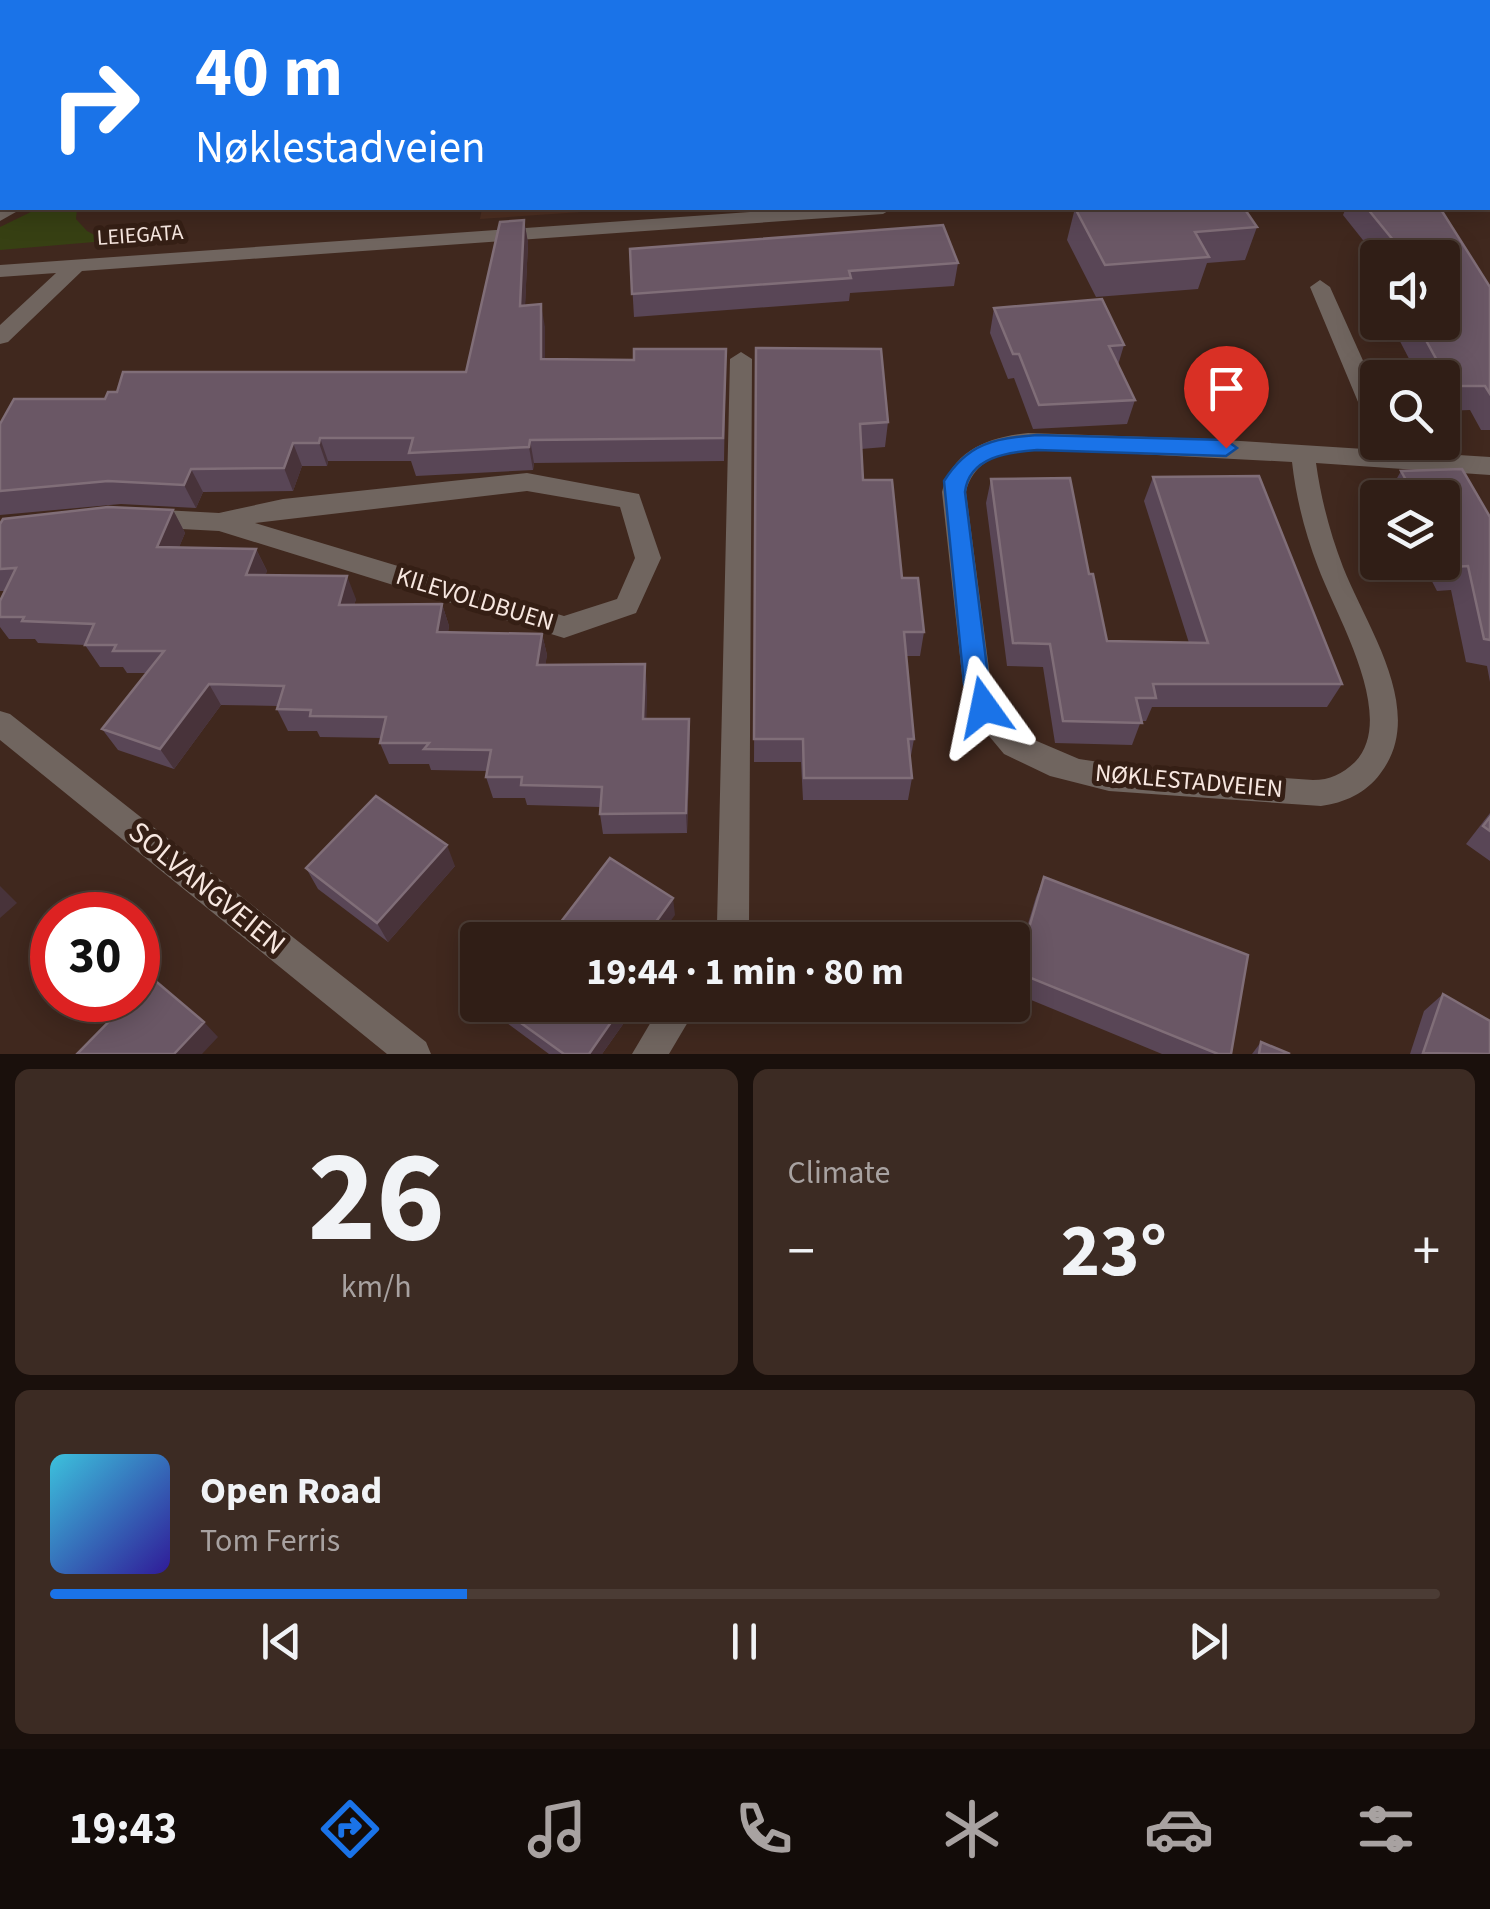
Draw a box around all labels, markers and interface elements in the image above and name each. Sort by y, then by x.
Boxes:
text: 40 m [195,23,343,123]
icon: right [30,40,160,170]
text: Nøklestadveien [195,116,486,180]
street label: LEIEGATA [96,216,184,254]
map controls [1360,240,1460,580]
button: sound [1360,240,1460,340]
pin [1184,346,1269,449]
button: search [1360,360,1460,460]
icon: arrive [1199,361,1254,416]
button: layers [1360,480,1460,580]
street label: KILEVOLDBUEN [392,558,558,640]
position arrow [932,655,1036,759]
street label: NØKLESTADVEIEN [1094,755,1284,807]
street label: SOLVANGVEIEN [119,811,295,965]
speed limit sign: 30 [30,892,160,1022]
text: 19:44 · 1 min · 80 m [586,945,904,999]
text: 26 [308,1106,445,1291]
text: Climate [788,1150,890,1196]
text: 23° [1060,1198,1167,1305]
text: − [788,1213,815,1291]
text: + [1413,1213,1440,1291]
text: km/h [341,1264,412,1310]
text: Open Road [200,1464,382,1518]
text: Tom Ferris [200,1518,340,1564]
icon: previous [254,1614,309,1669]
icon: pause [717,1614,772,1669]
icon: next [1181,1614,1236,1669]
icon: directions [315,1794,385,1864]
icon: music [522,1794,592,1864]
icon: phone [729,1794,799,1864]
icon: climate [937,1794,1007,1864]
icon: car [1144,1794,1214,1864]
icon: filters [1351,1794,1421,1864]
text: 19:43 [69,1797,177,1861]

